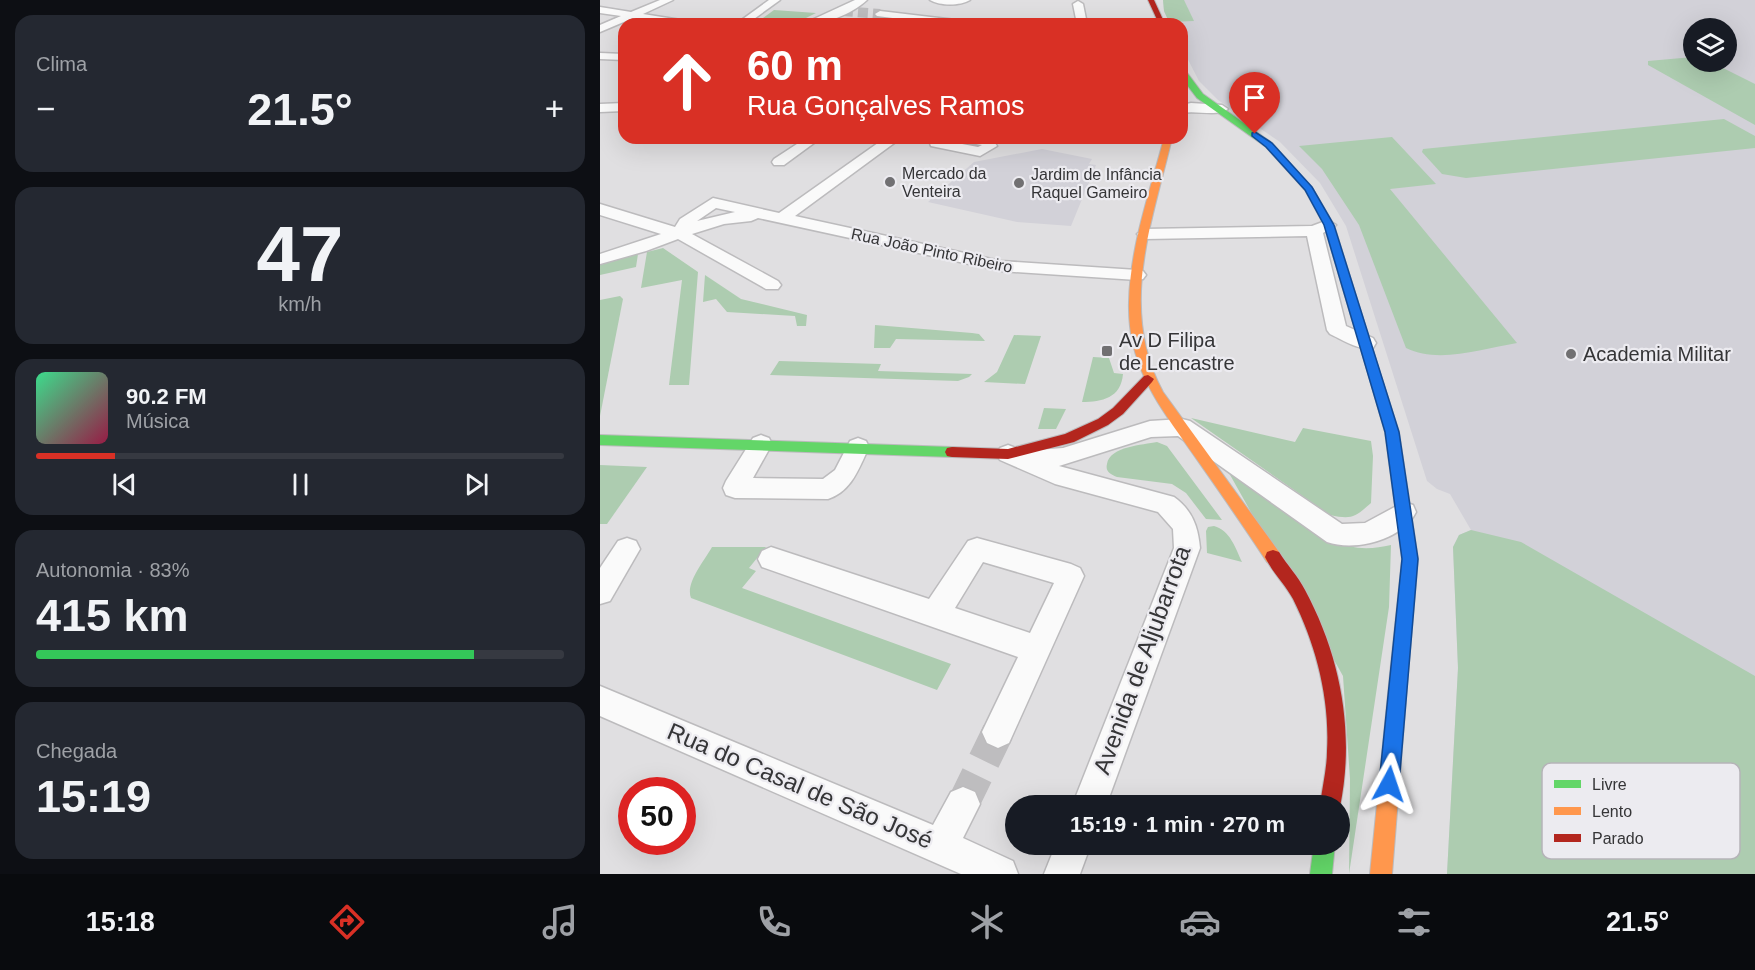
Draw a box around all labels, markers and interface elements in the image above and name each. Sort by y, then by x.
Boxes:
map controls [1683,18,1737,72]
button: layers [1683,18,1737,72]
icon: ahead [648,42,726,120]
text: 60 m [747,42,843,89]
text: Clima [36,53,87,75]
pin [1229,72,1280,134]
icon: arrive [1238,81,1271,114]
text: 21.5° [247,84,353,135]
text: − [36,90,55,127]
text: + [545,90,564,127]
text: Rua Gonçalves Ramos [747,91,1025,121]
place label: Mercado da Venteira [902,165,987,200]
place label: Jardim de Infância Raquel Gameiro [1031,166,1162,201]
marker: Mercado da Venteira [883,175,897,189]
marker: Jardim de Infância Raquel Gameiro [1012,176,1026,190]
text: 47 [257,210,343,298]
street label: Rua João Pinto Ribeiro [850,225,1014,276]
text: km/h [278,293,322,315]
place label: Av D Filipa de Lencastre [1119,329,1235,374]
place label: Academia Militar [1583,343,1731,365]
marker: Av D Filipa de Lencastre [1100,344,1114,358]
marker: Academia Militar [1564,347,1578,361]
text: 90.2 FM [126,384,207,409]
text: Música [126,410,189,432]
icon: previous [108,468,141,501]
icon: pause [284,468,317,501]
icon: next [460,468,493,501]
street label: Avenida de Aljubarrota [1088,541,1196,778]
text: Autonomia · 83% [36,559,189,581]
text: 415 km [36,590,189,641]
street label: Rua do Casal de São José [664,717,937,854]
text: Chegada [36,740,117,762]
position arrow [1357,752,1421,816]
legend [1542,763,1740,859]
text: 15:19 [36,771,151,822]
text: Livre [1592,776,1627,793]
speed limit sign: 50 [618,777,696,855]
text: Lento [1592,803,1632,820]
text: 15:19 · 1 min · 270 m [1070,812,1285,837]
text: Parado [1592,830,1644,847]
icon: directions [326,901,368,943]
icon: music [539,901,581,943]
icon: phone [753,901,795,943]
icon: climate [966,901,1008,943]
icon: car [1179,901,1221,943]
icon: filters [1393,901,1435,943]
text: 15:18 [86,907,155,937]
text: 21.5° [1606,907,1669,937]

